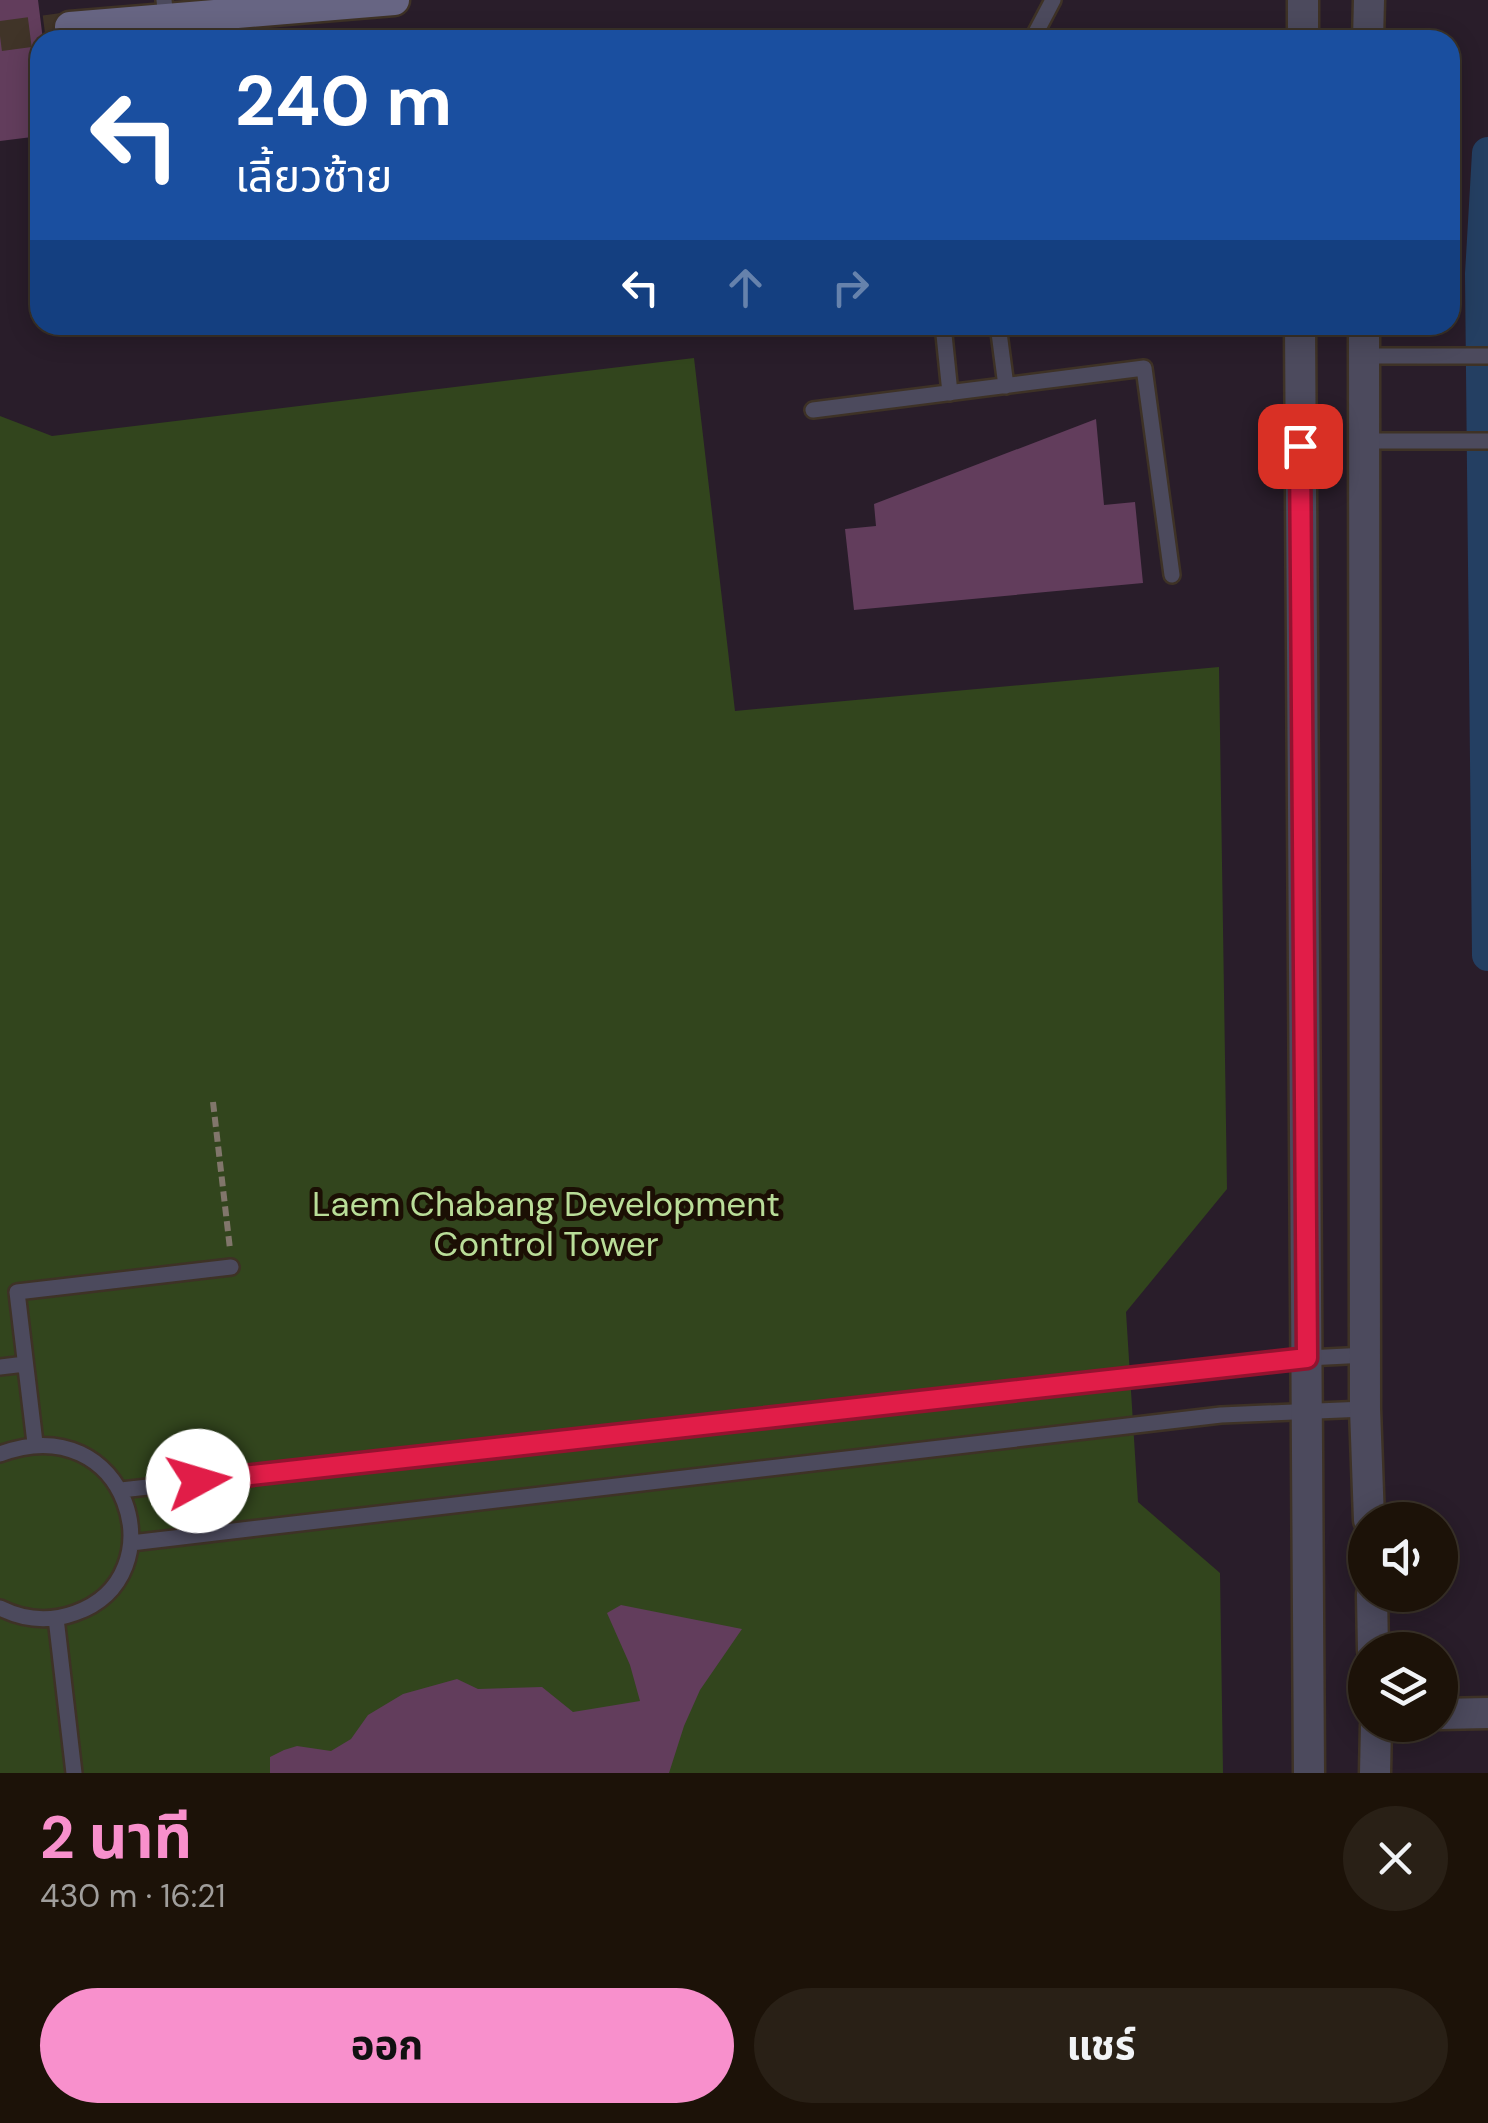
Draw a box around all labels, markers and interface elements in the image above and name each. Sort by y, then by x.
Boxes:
text: 240 m [235,56,452,147]
icon: left [70,70,200,200]
text: เลี้ยวซ้าย [235,147,392,206]
icon: left [613,260,668,315]
icon: ahead [718,260,773,315]
icon: right [823,260,878,315]
pin [1258,404,1343,489]
icon: arrive [1273,419,1328,474]
park label: Laem Chabang Development Control Tower [312,1181,780,1267]
position arrow [146,1429,250,1533]
map controls [1348,1502,1458,1742]
button: sound [1348,1502,1458,1612]
button: layers [1348,1632,1458,1742]
text: 2 นาที [40,1798,192,1877]
button: close [1343,1806,1448,1911]
text: 430 m · 16:21 [40,1875,226,1917]
button: ออก [40,1988,734,2103]
button: แชร์ [754,1988,1448,2103]

